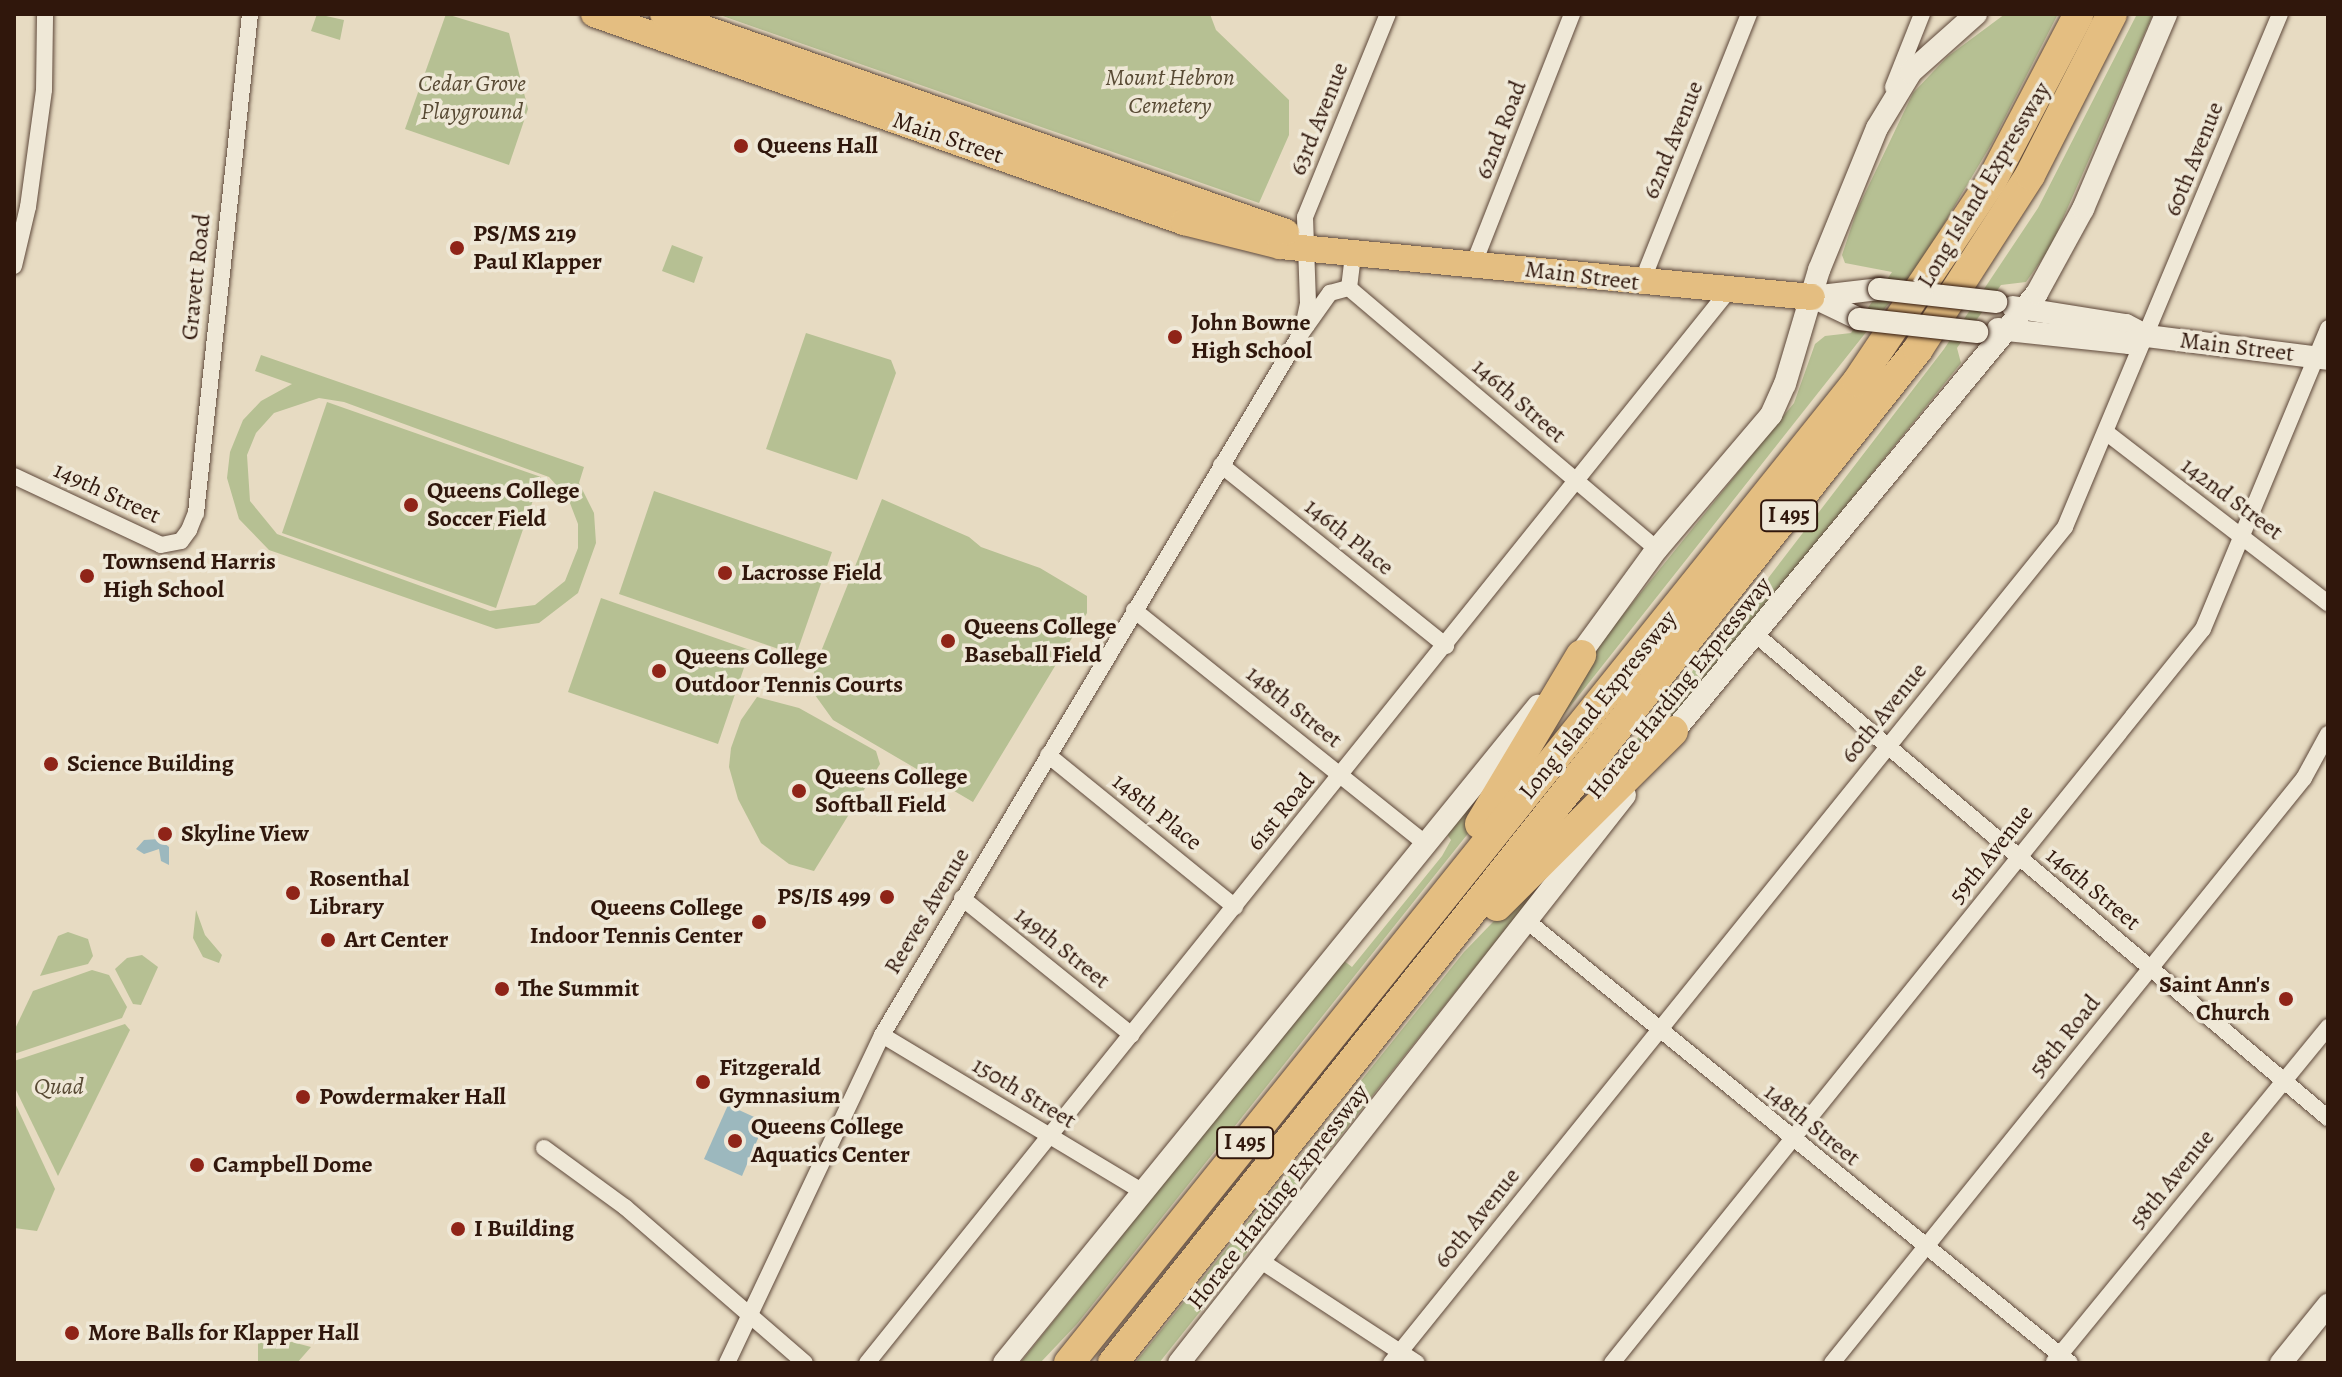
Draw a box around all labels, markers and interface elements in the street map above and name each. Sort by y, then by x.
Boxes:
street label: 63rd Avenue [1283,58,1355,180]
park label: Mount Hebron Cemetery [1105,64,1235,120]
park label: Cedar Grove Playground [418,70,526,126]
street label: 62nd Road [1469,77,1533,183]
street label: 62nd Avenue [1636,77,1710,203]
street label: Long Island Expressway [1911,77,2057,293]
street label: 60th Avenue [2158,98,2230,220]
street label: Main Street [889,106,1007,170]
place label: Queens Hall [757,132,878,160]
marker: Queens Hall [732,137,750,155]
street label: Gravett Road [175,212,217,342]
place label: PS/MS 219 Paul Klapper [473,220,602,276]
marker: PS/MS 219 Paul Klapper [448,239,466,257]
street label: Main Street [1523,255,1641,297]
place label: John Bowne High School [1191,309,1312,365]
street label: Main Street [2178,326,2296,368]
marker: John Bowne High School [1166,328,1184,346]
street label: 146th Street [1466,353,1572,449]
street label: 142nd Street [2175,451,2289,547]
street label: 149th Street [49,456,165,530]
place label: Queens College Soccer Field [427,477,580,533]
street label: 146th Place [1299,492,1399,582]
marker: Queens College Soccer Field [402,496,420,514]
road number: I 495 [1759,498,1819,534]
place label: Townsend Harris High School [103,548,276,604]
place label: Lacrosse Field [741,559,882,587]
marker: Lacrosse Field [716,564,734,582]
marker: Townsend Harris High School [78,567,96,585]
street label: Horace Harding Expressway [1580,571,1778,805]
street label: Long Island Expressway [1513,605,1683,805]
place label: Queens College Baseball Field [964,613,1117,669]
marker: Queens College Baseball Field [939,632,957,650]
place label: Queens College Outdoor Tennis Courts [675,643,903,699]
street label: 60th Avenue [1835,657,1933,769]
street label: 148th Street [1240,660,1348,754]
marker: Queens College Outdoor Tennis Courts [650,662,668,680]
place label: Science Building [67,750,234,778]
marker: Science Building [42,755,60,773]
place label: Queens College Softball Field [815,763,968,819]
street label: 148th Place [1106,767,1208,857]
street label: 61st Road [1241,767,1321,857]
marker: Queens College Softball Field [790,782,808,800]
street label: 59th Avenue [1943,799,2039,909]
place label: Skyline View [181,820,309,848]
marker: Skyline View [156,825,174,843]
street label: 146th Street [2040,841,2146,937]
street label: Reeves Avenue [878,843,976,979]
place label: Rosenthal Library [309,865,409,921]
place label: PS/IS 499 [777,883,871,911]
marker: Rosenthal Library [284,884,302,902]
marker: PS/IS 499 [878,888,896,906]
place label: Queens College Indoor Tennis Center [530,894,743,950]
street label: 149th Street [1008,901,1116,995]
marker: Queens College Indoor Tennis Center [750,913,768,931]
place label: Art Center [344,926,448,954]
marker: Art Center [319,931,337,949]
place label: Saint Ann's Church [2159,971,2270,1027]
place label: The Summit [518,975,639,1003]
marker: The Summit [493,980,511,998]
street label: 58th Road [2023,989,2107,1083]
marker: Saint Ann's Church [2277,990,2295,1008]
street label: 150th Street [967,1051,1081,1135]
place label: Fitzgerald Gymnasium [719,1054,841,1110]
park label: Quad [34,1073,84,1101]
marker: Fitzgerald Gymnasium [694,1073,712,1091]
street label: 148th Street [1758,1078,1866,1172]
street label: Horace Harding Expressway [1181,1079,1375,1315]
place label: Powdermaker Hall [319,1083,506,1111]
marker: Powdermaker Hall [294,1088,312,1106]
place label: Queens College Aquatics Center [751,1113,910,1169]
street label: 58th Avenue [2123,1124,2221,1234]
road number: I 495 [1215,1125,1275,1161]
marker: Queens College Aquatics Center [726,1132,744,1150]
place label: Campbell Dome [213,1151,373,1179]
marker: Campbell Dome [188,1156,206,1174]
street label: 60th Avenue [1428,1162,1526,1274]
place label: I Building [474,1215,574,1243]
marker: I Building [449,1220,467,1238]
place label: More Balls for Klapper Hall [88,1319,359,1347]
marker: More Balls for Klapper Hall [63,1324,81,1342]

